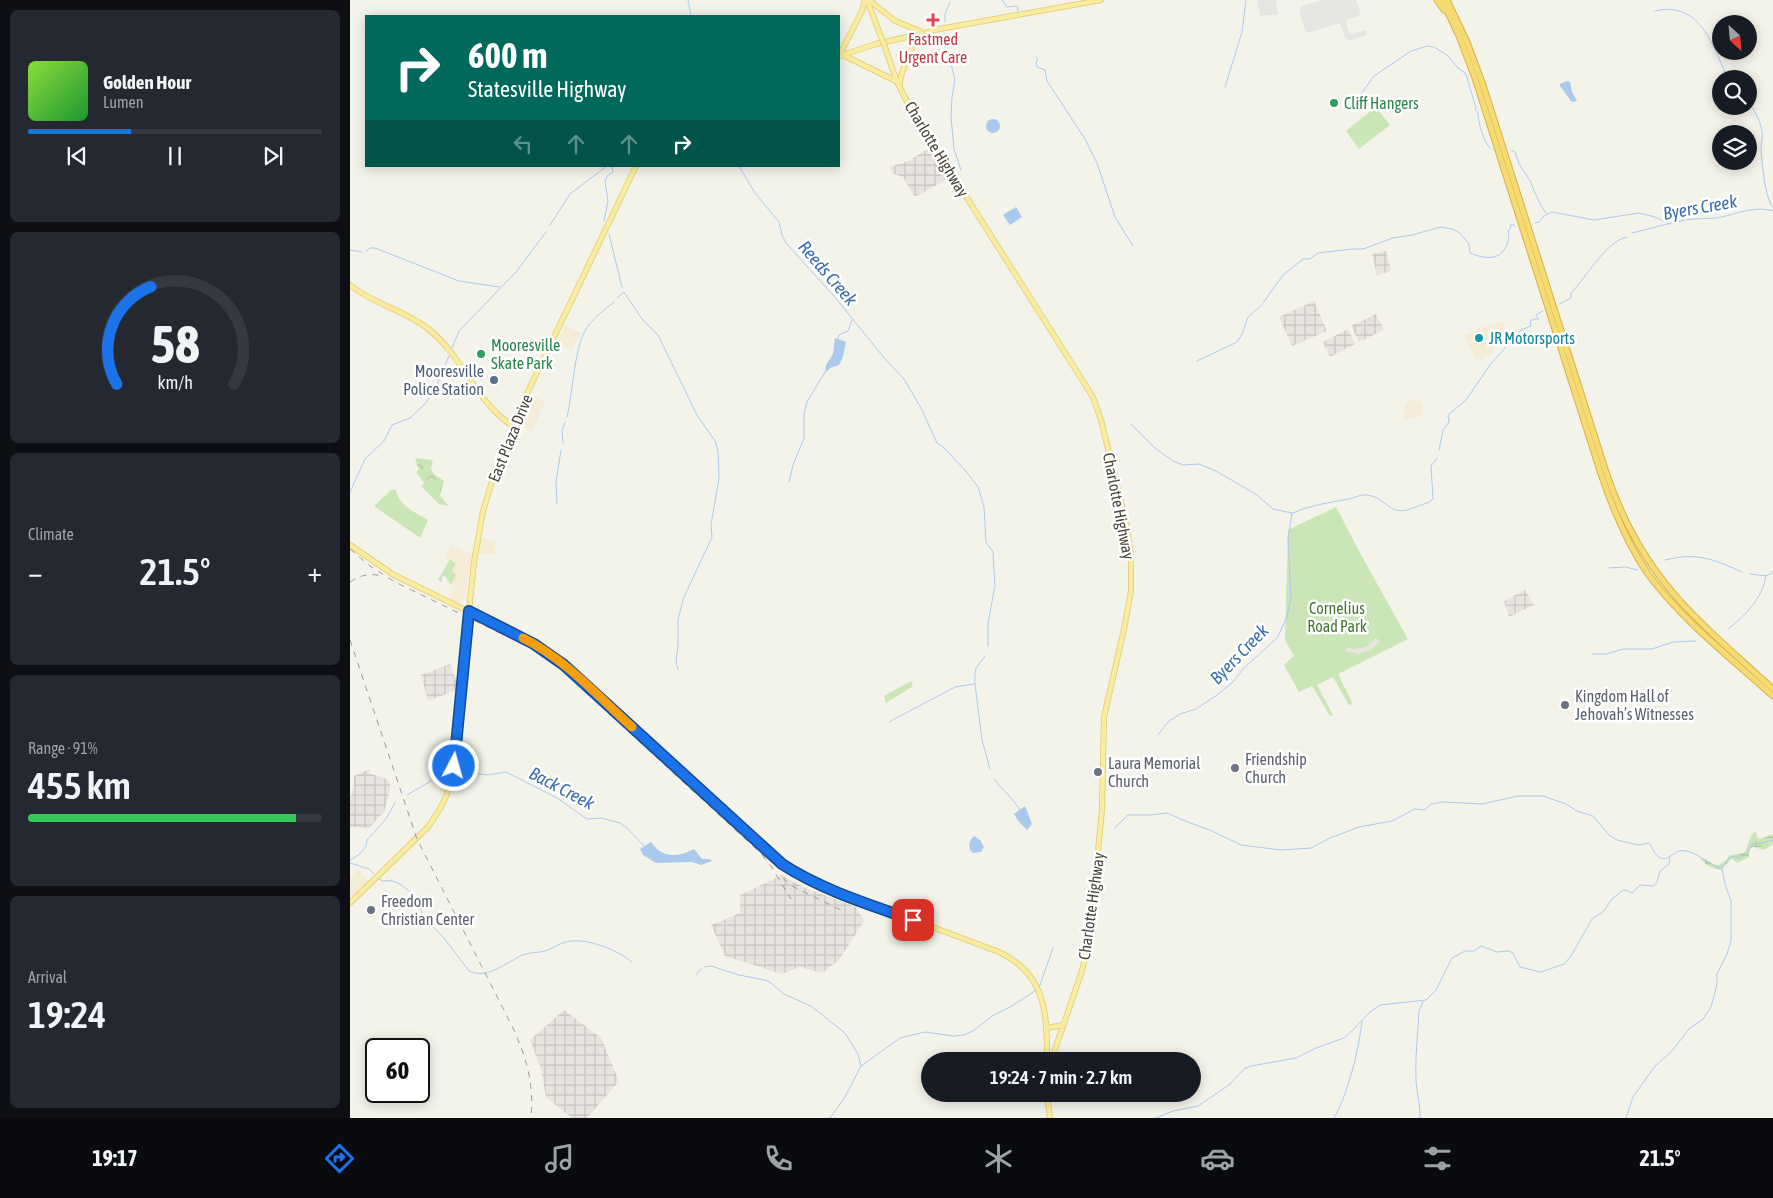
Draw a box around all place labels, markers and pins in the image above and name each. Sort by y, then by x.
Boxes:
marker: Fastmed Urgent Care [926,13,940,27]
place label: Fastmed Urgent Care [899,30,967,67]
place label: Cliff Hangers [1344,94,1419,113]
marker: Cliff Hangers [1328,97,1340,109]
place label: JR Motorsports [1489,329,1575,348]
marker: JR Motorsports [1473,332,1485,344]
place label: Mooresville Skate Park [491,336,560,372]
marker: Mooresville Skate Park [475,348,487,360]
place label: Mooresville Police Station [403,362,484,398]
marker: Mooresville Police Station [488,374,500,386]
place label: Kingdom Hall of Jehovah’s Witnesses [1575,687,1694,723]
marker: Kingdom Hall of Jehovah’s Witnesses [1559,699,1571,711]
place label: Friendship Church [1245,750,1307,786]
place label: Laura Memorial Church [1108,754,1201,790]
marker: Friendship Church [1229,762,1241,774]
marker: Laura Memorial Church [1092,766,1104,778]
place label: Freedom Christian Center [381,892,475,928]
pin [892,899,934,941]
marker: Freedom Christian Center [365,904,377,916]

